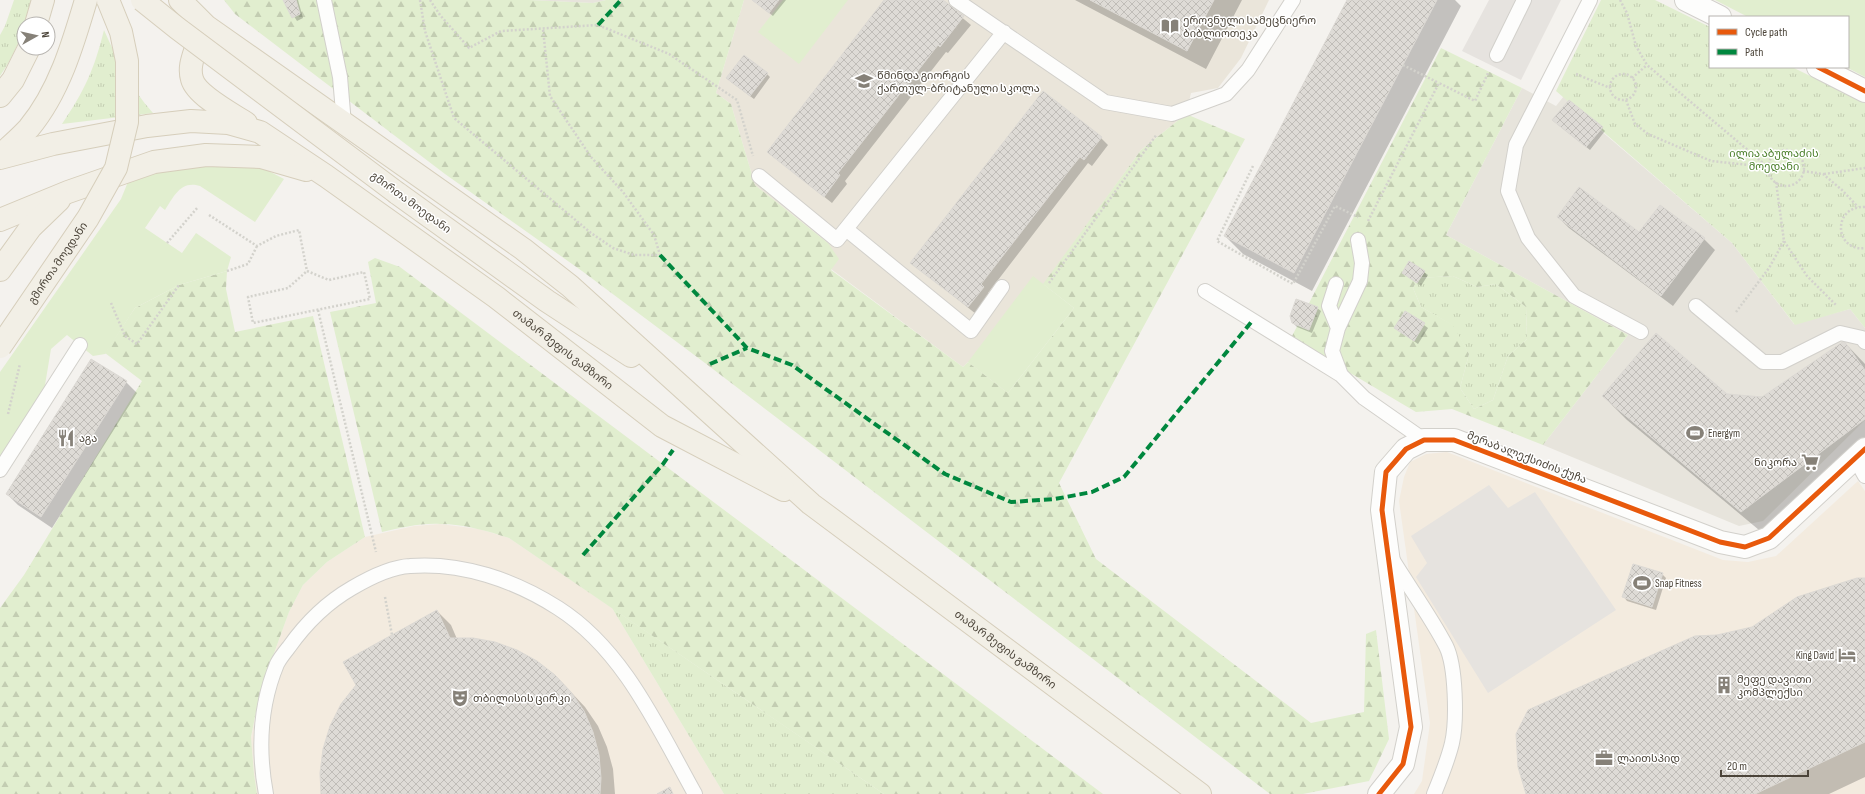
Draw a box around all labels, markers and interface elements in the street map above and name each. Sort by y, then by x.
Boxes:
place label: ეროვნული სამეცნიერო ბიბლიოთეკა [1183,14,1316,40]
north arrow [16,16,56,56]
library icon: ეროვნული სამეცნიერო ბიბლიოთეკა [1160,16,1180,36]
legend [1709,16,1849,68]
text: Cycle path [1745,25,1787,40]
text: N [39,31,52,39]
text: Path [1745,45,1763,60]
place label: წმინდა გიორგის ქართულ-ბრიტანული სკოლა [877,69,1040,95]
school or university icon: წმინდა გიორგის ქართულ-ბრიტანული სკოლა [854,71,874,91]
park label: ილია აბულაძის მოედანი [1729,147,1819,173]
street label: გმირთა მოედანი [368,169,453,236]
street label: გმირთა მოედანი [25,220,90,306]
street label: თამარ მეფის გამზირი [510,306,615,393]
sports icon: Energym [1685,423,1705,443]
place label: Energym [1708,427,1740,440]
restaurant icon: აგა [56,428,76,448]
street label: მერაბ ალექსიძის ქუჩა [1465,429,1588,486]
place label: აგა [79,432,97,445]
supermarket icon: ნიკორა [1800,452,1820,472]
place label: ნიკორა [1754,456,1797,469]
sports icon: Snap Fitness [1632,573,1652,593]
place label: Snap Fitness [1655,577,1702,590]
street label: თამარ მეფის გამზირი [952,607,1059,692]
hotel icon: King David [1837,645,1857,665]
place label: King David [1796,649,1834,662]
place label: მეფე დავითი კომპლექსი [1737,673,1812,699]
building icon: მეფე დავითი კომპლექსი [1714,675,1734,695]
theatre icon: თბილისის ცირკი [450,688,470,708]
place label: თბილისის ცირკი [473,692,570,705]
office icon: ლაითსპიდ [1594,748,1614,768]
place label: ლაითსპიდ [1617,752,1680,765]
scale bar [1721,752,1808,778]
text: 20 m [1727,759,1747,774]

